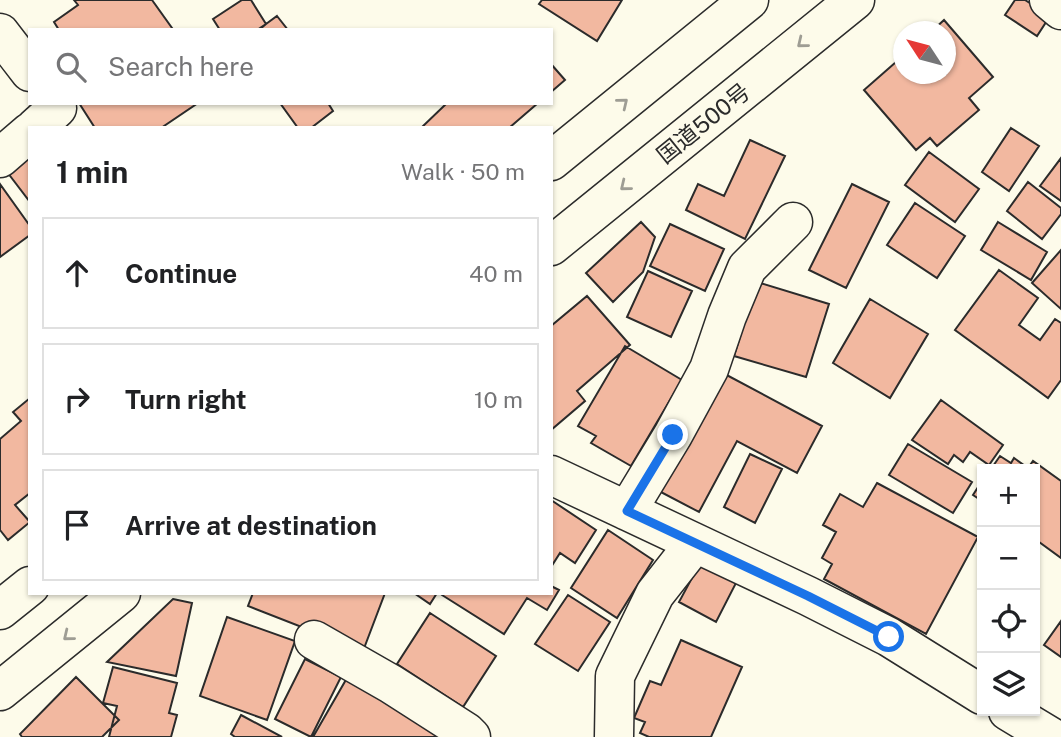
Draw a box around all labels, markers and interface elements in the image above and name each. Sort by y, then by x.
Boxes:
north arrow [893,21,956,84]
search box [28,28,553,105]
one-way arrow [798,35,811,47]
icon: search [52,48,90,86]
text: Search here [108,51,254,82]
street label: 国道500号 [651,77,755,169]
one-way arrow [616,98,628,111]
text: 1 min [56,154,128,190]
text: Walk · 50 m [401,158,525,185]
one-way arrow [621,178,634,190]
icon: ahead [58,254,96,292]
text: Continue [125,258,237,289]
text: 40 m [469,260,523,287]
icon: right [58,380,96,418]
text: Turn right [125,384,247,415]
text: 10 m [474,386,523,413]
route end [657,419,688,450]
map controls [977,464,1040,716]
button: + [977,464,1040,527]
icon: arrive [58,506,96,544]
text: Arrive at destination [125,510,377,541]
button: − [977,527,1040,590]
button: locate [977,590,1040,653]
route start [873,621,904,652]
one-way arrow [63,628,76,640]
button: layers [977,653,1040,716]

